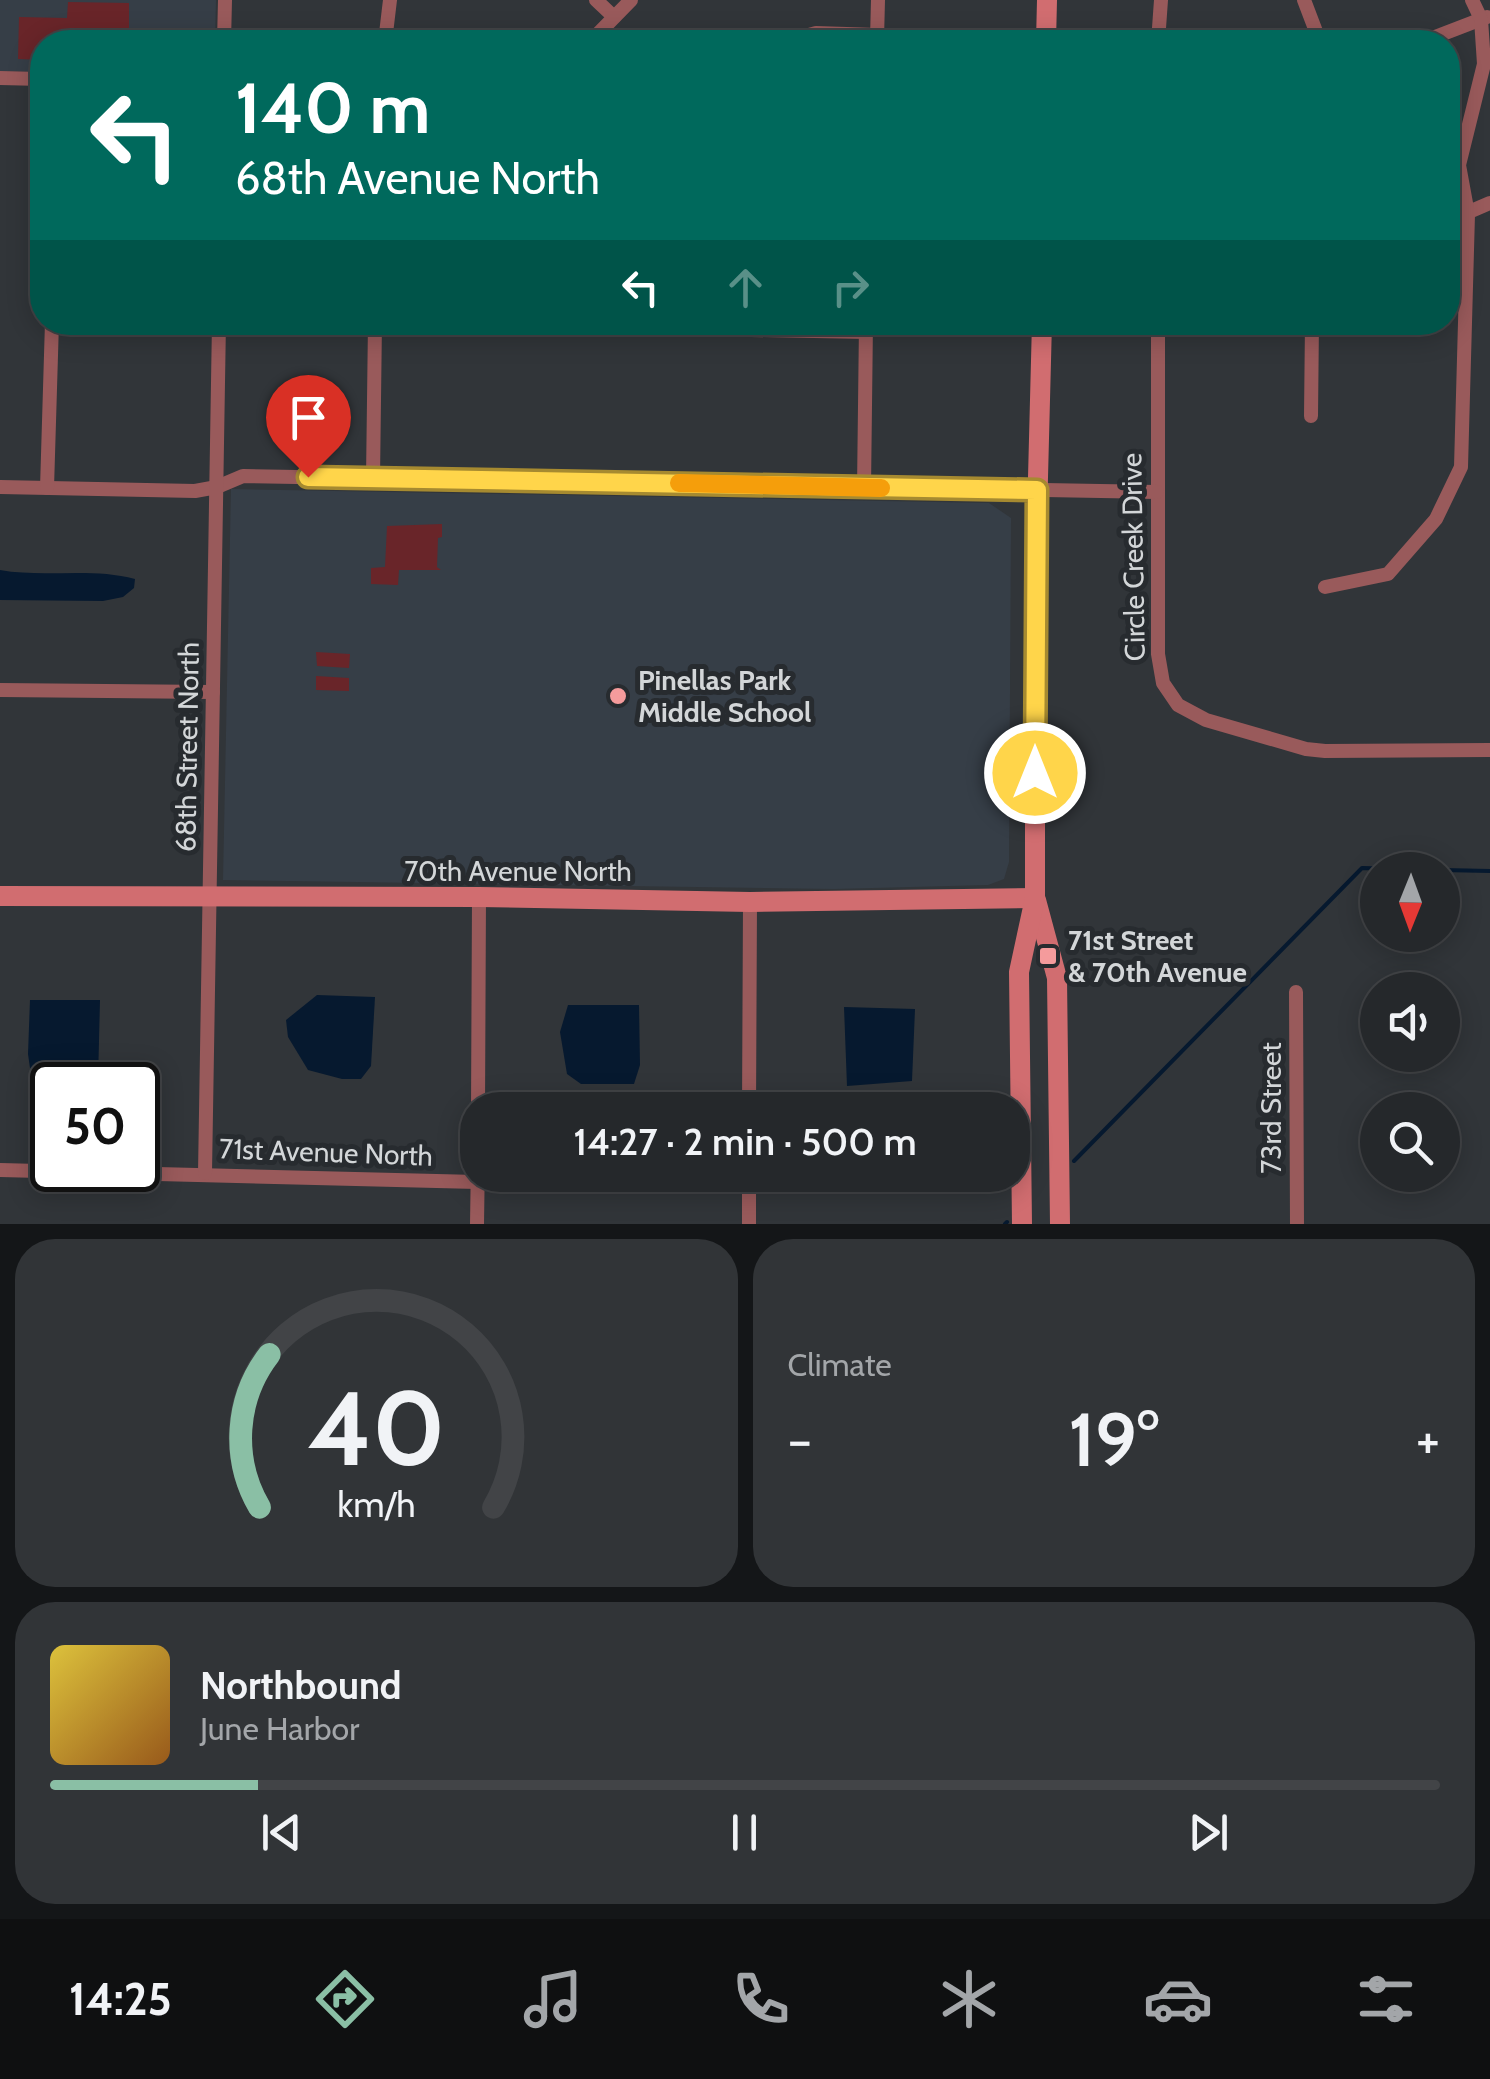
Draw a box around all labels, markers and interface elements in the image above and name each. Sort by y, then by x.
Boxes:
text: 140 m [235,65,430,151]
icon: left [70,70,200,200]
text: 68th Avenue North [235,151,600,205]
icon: left [613,260,668,315]
icon: ahead [718,260,773,315]
icon: right [823,260,878,315]
pin [266,375,351,478]
icon: arrive [281,390,336,445]
street label: Circle Creek Drive [1114,453,1152,661]
street label: 68th Street North [168,642,206,852]
place label: Pinellas Park Middle School [638,663,811,729]
marker: Pinellas Park Middle School [607,685,629,707]
position arrow [983,721,1087,825]
north arrow [1360,852,1460,952]
map controls [1360,852,1460,1192]
street label: 70th Avenue North [404,854,632,888]
place label: 71st Street & 70th Avenue [1068,923,1247,989]
marker: 71st Street & 70th Avenue [1037,945,1059,967]
button: sound [1360,972,1460,1072]
street label: 73rd Street [1254,1042,1288,1174]
speed limit sign: 50 [30,1062,160,1192]
button: search [1360,1092,1460,1192]
text: 14:27 · 2 min · 500 m [573,1118,917,1165]
street label: 71st Avenue North [219,1131,433,1173]
text: Climate [788,1345,892,1384]
text: 40 [307,1365,445,1491]
text: 19° [1068,1394,1159,1485]
text: − [788,1406,812,1473]
text: + [1416,1406,1440,1473]
text: km/h [337,1483,415,1526]
text: Northbound [200,1662,402,1709]
text: June Harbor [200,1709,359,1748]
icon: previous [254,1805,309,1860]
icon: pause [717,1805,772,1860]
icon: next [1181,1805,1236,1860]
icon: directions [310,1964,380,2034]
icon: music [518,1964,588,2034]
icon: phone [726,1964,796,2034]
icon: climate [934,1964,1004,2034]
icon: car [1143,1964,1213,2034]
icon: filters [1351,1964,1421,2034]
text: 14:25 [69,1972,172,2026]

